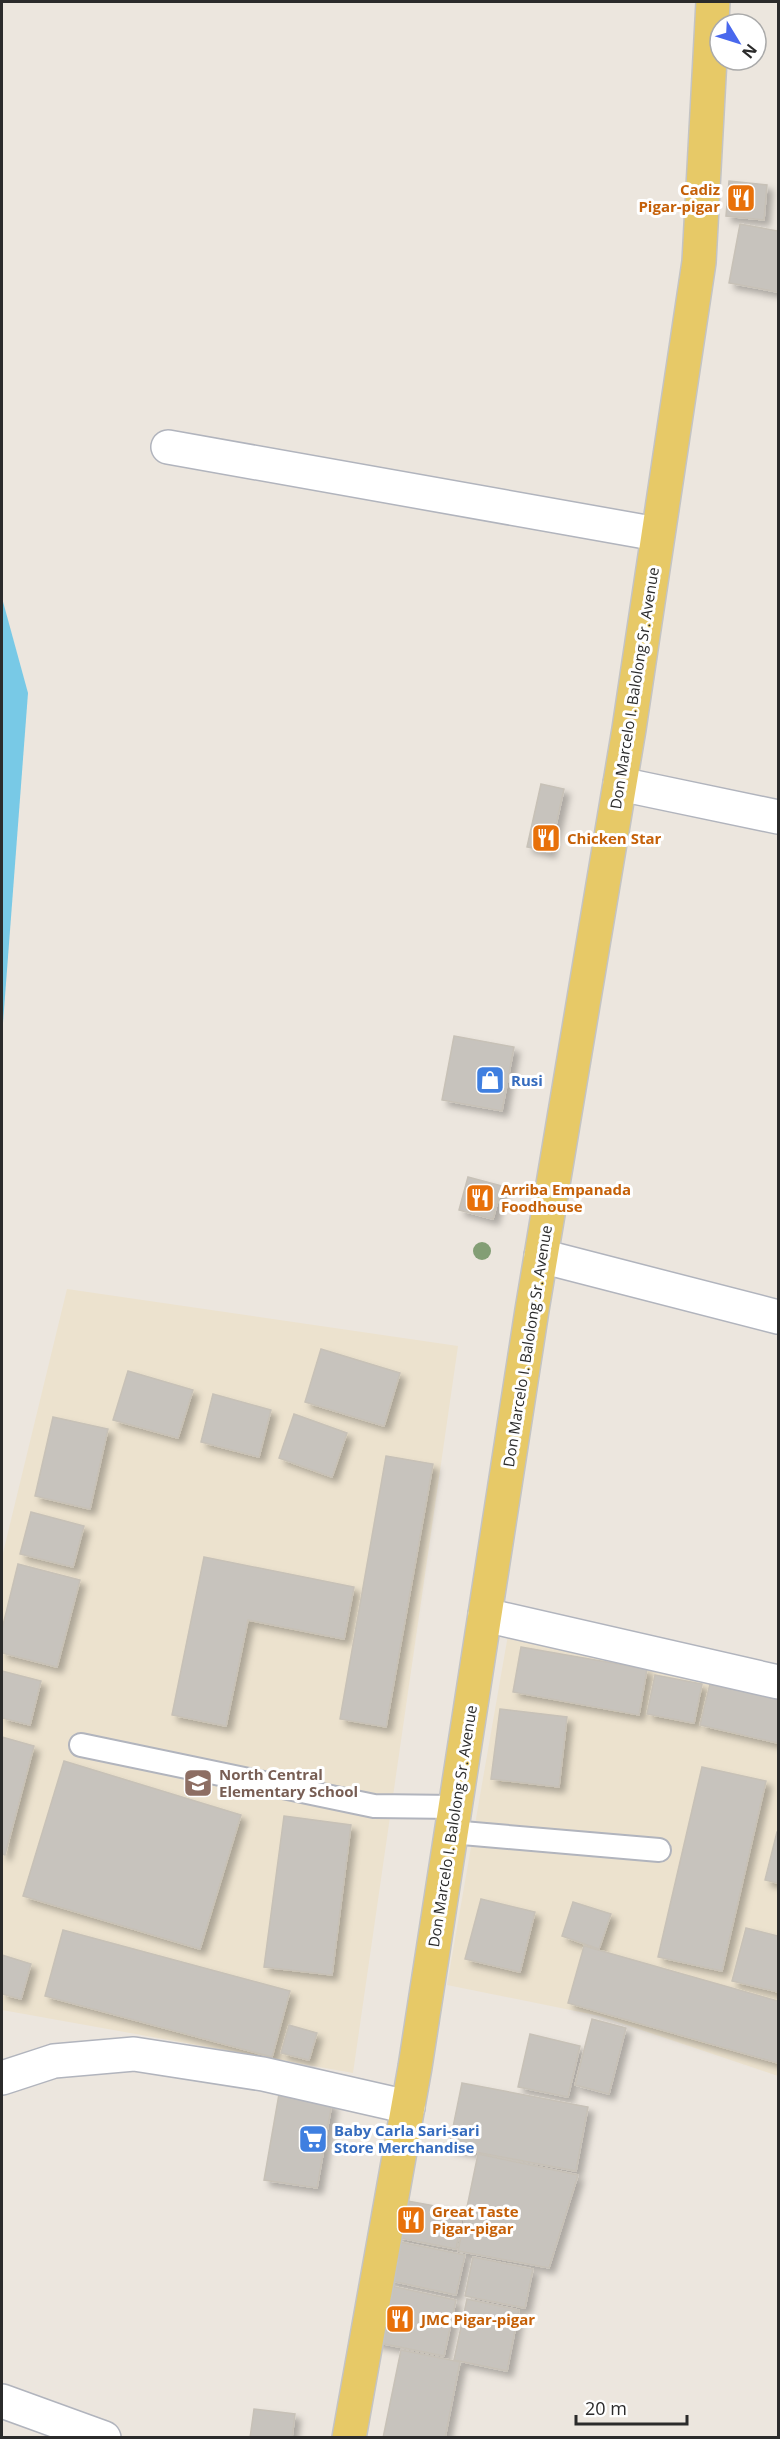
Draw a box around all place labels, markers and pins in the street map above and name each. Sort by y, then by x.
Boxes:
place label: Cadiz Pigar-pigar [638,179,720,216]
restaurant icon: Cadiz Pigar-pigar [725,182,757,214]
restaurant icon: Chicken Star [530,822,562,854]
place label: Chicken Star [567,828,661,848]
shop icon: Rusi [474,1064,506,1096]
place label: Rusi [511,1070,543,1090]
place label: Arriba Empanada Foodhouse [501,1179,631,1216]
restaurant icon: Arriba Empanada Foodhouse [464,1182,496,1214]
place label: North Central Elementary School [219,1764,358,1801]
school or university icon: North Central Elementary School [182,1767,214,1799]
place label: Baby Carla Sari-sari Store Merchandise [334,2120,479,2157]
supermarket icon: Baby Carla Sari-sari Store Merchandise [297,2123,329,2155]
place label: Great Taste Pigar-pigar [432,2201,519,2238]
restaurant icon: Great Taste Pigar-pigar [395,2204,427,2236]
restaurant icon: JMC Pigar-pigar [384,2303,416,2335]
place label: JMC Pigar-pigar [419,2309,535,2329]

